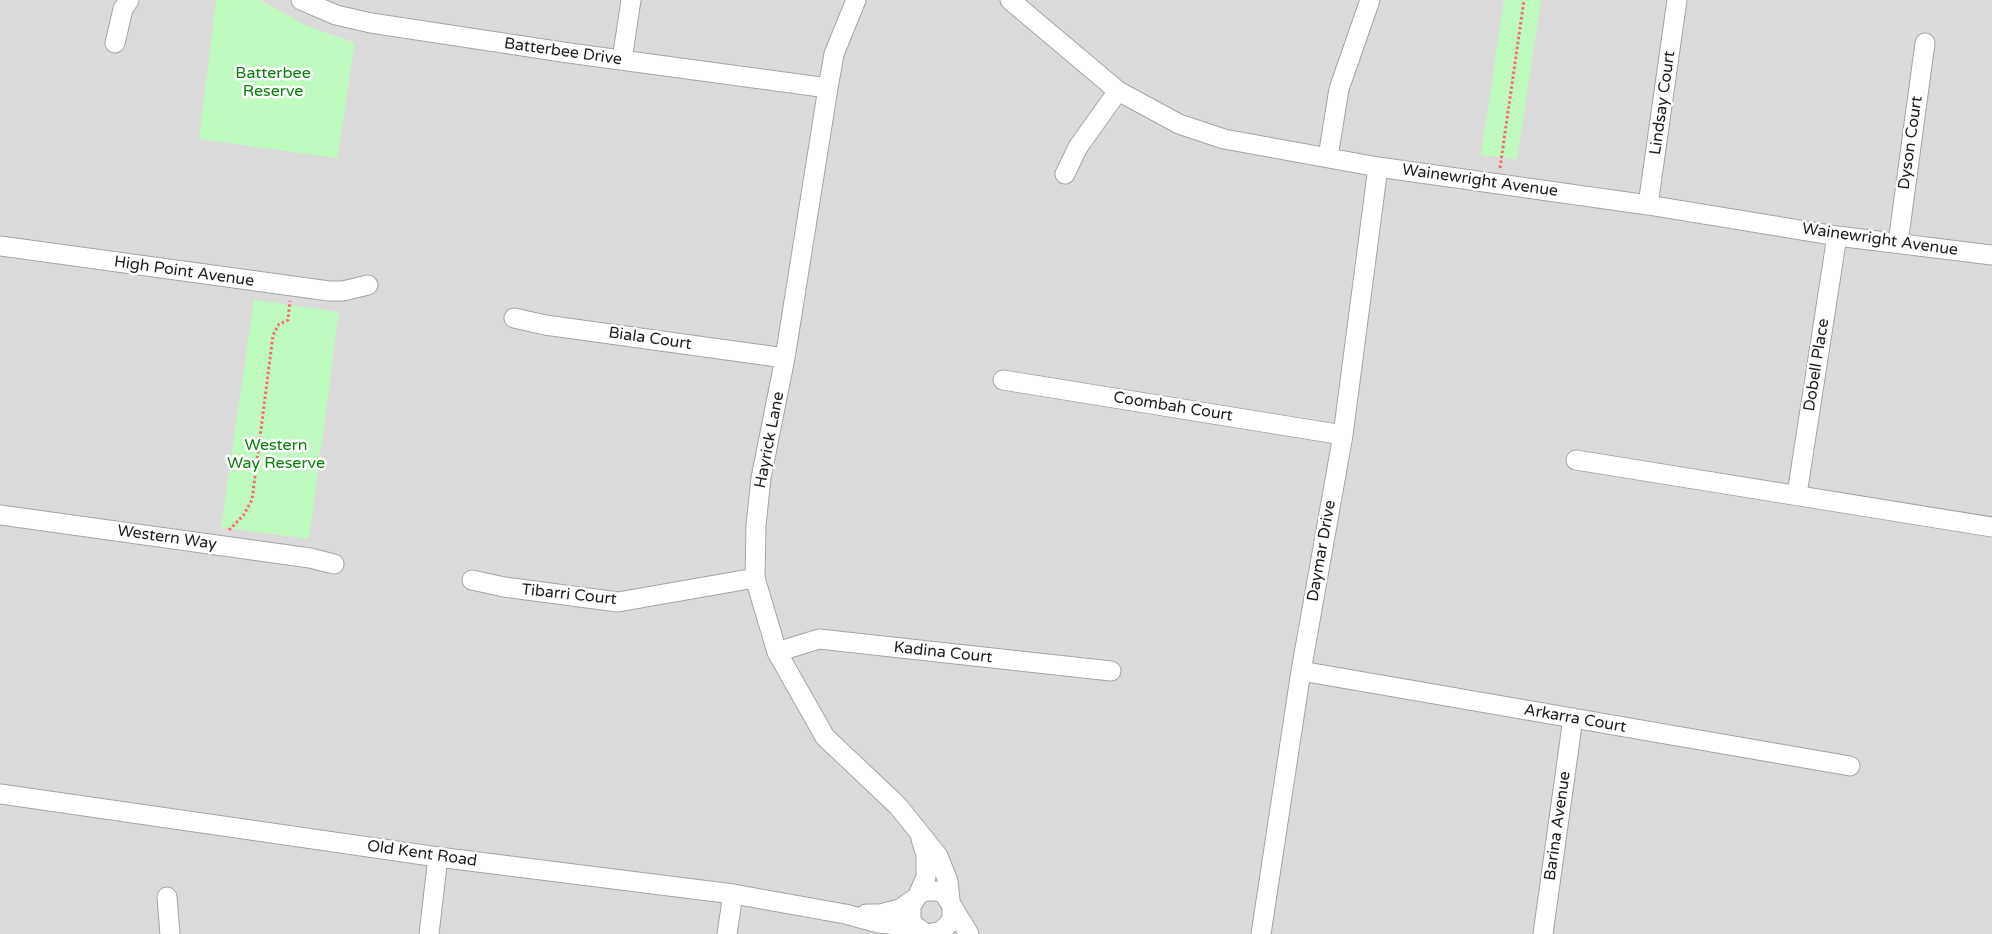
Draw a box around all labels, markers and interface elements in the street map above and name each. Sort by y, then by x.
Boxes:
street label: Batterbee Drive [503,34,623,70]
street label: Lindsay Court [1646,50,1680,156]
park label: Batterbee Reserve [235,64,311,102]
street label: Dyson Court [1895,95,1927,191]
street label: Wainewright Avenue [1401,161,1559,201]
street label: Wainewright Avenue [1801,220,1959,260]
street label: High Point Avenue [113,253,255,291]
street label: Dobell Place [1800,317,1834,413]
street label: Biala Court [607,324,693,354]
street label: Coombah Court [1112,388,1234,426]
street label: Hayrick Lane [751,390,789,490]
park label: Western Way Reserve [227,436,325,474]
street label: Daymar Drive [1304,499,1340,603]
street label: Western Way [116,522,218,554]
street label: Tibarri Court [520,580,618,610]
street label: Kadina Court [893,638,993,668]
street label: Arkarra Court [1522,701,1628,737]
street label: Barina Avenue [1541,770,1575,882]
street label: Old Kent Road [366,837,478,871]

